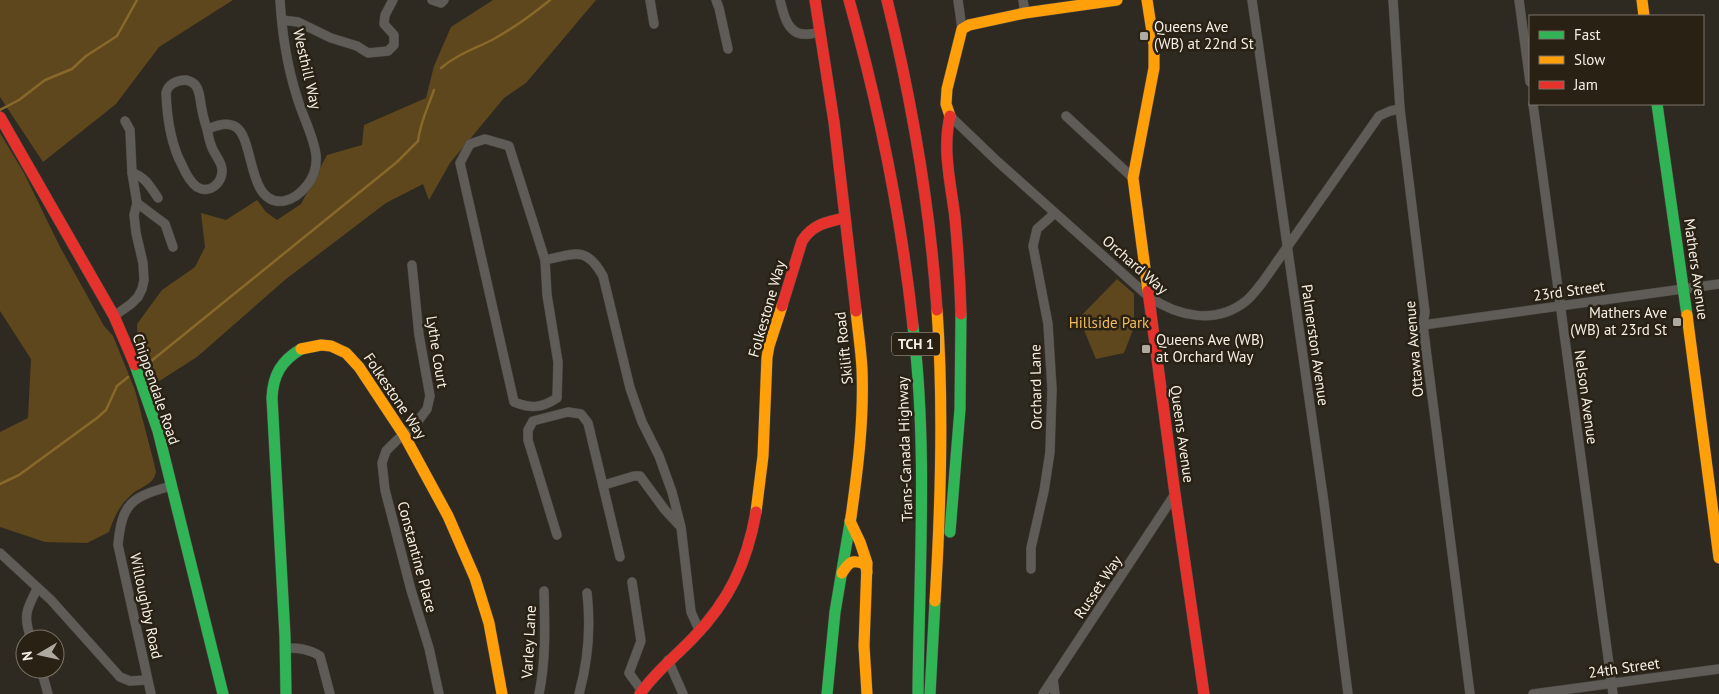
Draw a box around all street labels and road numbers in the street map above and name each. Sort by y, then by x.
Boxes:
street label: Westhill Way [289,27,326,111]
street label: Mathers Avenue [1680,217,1713,321]
street label: Orchard Way [1099,231,1172,298]
street label: Folkestone Way [744,258,789,359]
street label: 23rd Street [1532,276,1606,305]
street label: Palmerston Avenue [1298,283,1333,407]
street label: Ottawa Avenue [1400,300,1427,398]
street label: Skilift Road [830,311,857,385]
street label: Lythe Court [422,314,453,389]
street label: Chippendale Road [129,331,184,447]
road number: TCH 1 [892,332,940,356]
street label: Orchard Lane [1025,344,1046,430]
street label: Folkestone Way [360,349,431,442]
street label: Nelson Avenue [1570,349,1603,445]
street label: Trans-Canada Highway [892,376,917,522]
street label: Queens Avenue [1166,384,1199,484]
street label: Constantine Place [393,499,441,615]
street label: Willoughby Road [126,551,167,661]
street label: Russet Way [1070,551,1126,622]
street label: Varley Lane [517,605,540,680]
street label: 24th Street [1587,653,1661,682]

